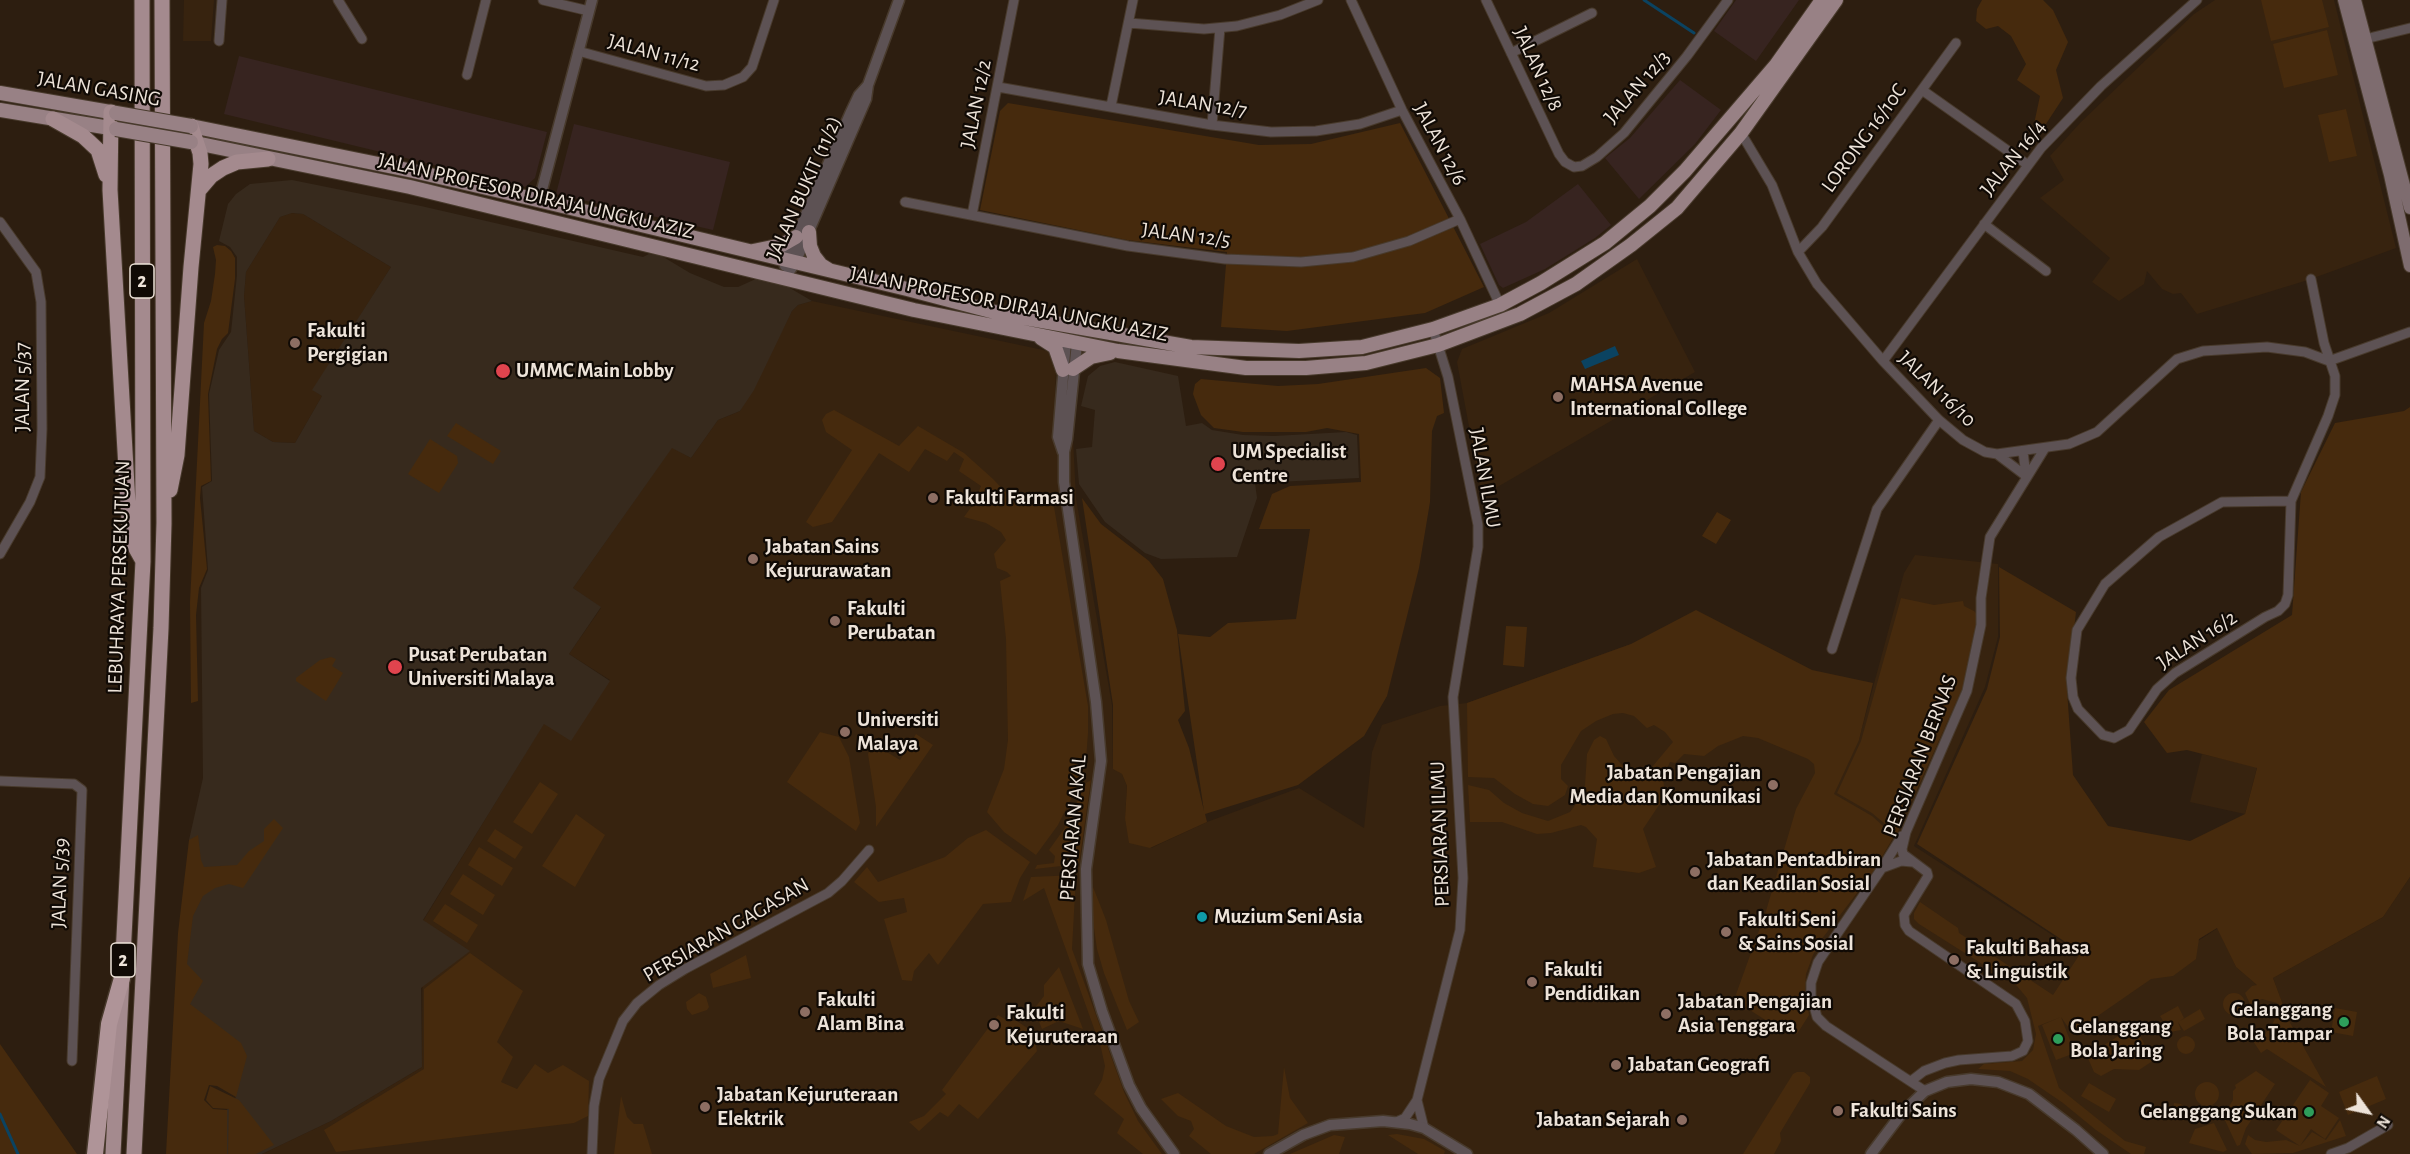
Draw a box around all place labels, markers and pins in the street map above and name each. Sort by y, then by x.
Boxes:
place label: Fakulti Pergigian [307,318,388,368]
marker: Fakulti Pergigian [288,336,302,350]
place label: UMMC Main Lobby [516,358,674,384]
marker: UMMC Main Lobby [494,362,512,380]
place label: MAHSA Avenue International College [1570,372,1747,422]
marker: MAHSA Avenue International College [1551,390,1565,404]
place label: UM Specialist Centre [1232,439,1346,489]
marker: UM Specialist Centre [1209,455,1227,473]
place label: Fakulti Farmasi [945,485,1074,511]
marker: Fakulti Farmasi [926,491,940,505]
place label: Jabatan Sains Kejururawatan [765,534,891,584]
marker: Jabatan Sains Kejururawatan [746,552,760,566]
place label: Fakulti Perubatan [847,596,935,646]
marker: Fakulti Perubatan [828,614,842,628]
place label: Pusat Perubatan Universiti Malaya [408,642,555,692]
marker: Pusat Perubatan Universiti Malaya [386,658,404,676]
place label: Universiti Malaya [857,707,939,757]
marker: Universiti Malaya [838,725,852,739]
place label: Jabatan Pengajian Media dan Komunikasi [1569,760,1761,810]
marker: Jabatan Pengajian Media dan Komunikasi [1766,778,1780,792]
place label: Jabatan Pentadbiran dan Keadilan Sosial [1707,847,1881,897]
marker: Jabatan Pentadbiran dan Keadilan Sosial [1688,865,1702,879]
place label: Muzium Seni Asia [1214,904,1363,930]
place label: Fakulti Seni & Sains Sosial [1738,907,1854,957]
marker: Muzium Seni Asia [1195,910,1209,924]
marker: Fakulti Seni & Sains Sosial [1719,925,1733,939]
place label: Fakulti Bahasa & Linguistik [1966,935,2090,985]
marker: Fakulti Bahasa & Linguistik [1947,953,1961,967]
place label: Fakulti Pendidikan [1544,957,1640,1007]
marker: Fakulti Pendidikan [1525,975,1539,989]
place label: Fakulti Alam Bina [817,987,904,1037]
place label: Jabatan Pengajian Asia Tenggara [1678,989,1832,1039]
place label: Gelanggang Bola Tampar [2226,997,2332,1047]
place label: Fakulti Kejuruteraan [1006,1000,1118,1050]
marker: Fakulti Alam Bina [798,1005,812,1019]
marker: Jabatan Pengajian Asia Tenggara [1659,1007,1673,1021]
place label: Gelanggang Bola Jaring [2070,1014,2171,1064]
marker: Gelanggang Bola Tampar [2337,1015,2351,1029]
marker: Fakulti Kejuruteraan [987,1018,1001,1032]
marker: Gelanggang Bola Jaring [2051,1032,2065,1046]
place label: Jabatan Geografi [1628,1052,1770,1078]
marker: Jabatan Geografi [1609,1058,1623,1072]
place label: Jabatan Kejuruteraan Elektrik [717,1082,898,1132]
place label: Fakulti Sains [1850,1098,1957,1124]
place label: Gelanggang Sukan [2140,1099,2297,1125]
marker: Jabatan Kejuruteraan Elektrik [698,1100,712,1114]
marker: Fakulti Sains [1831,1104,1845,1118]
marker: Gelanggang Sukan [2302,1105,2316,1119]
place label: Jabatan Sejarah [1536,1107,1670,1133]
marker: Jabatan Sejarah [1675,1113,1689,1127]

